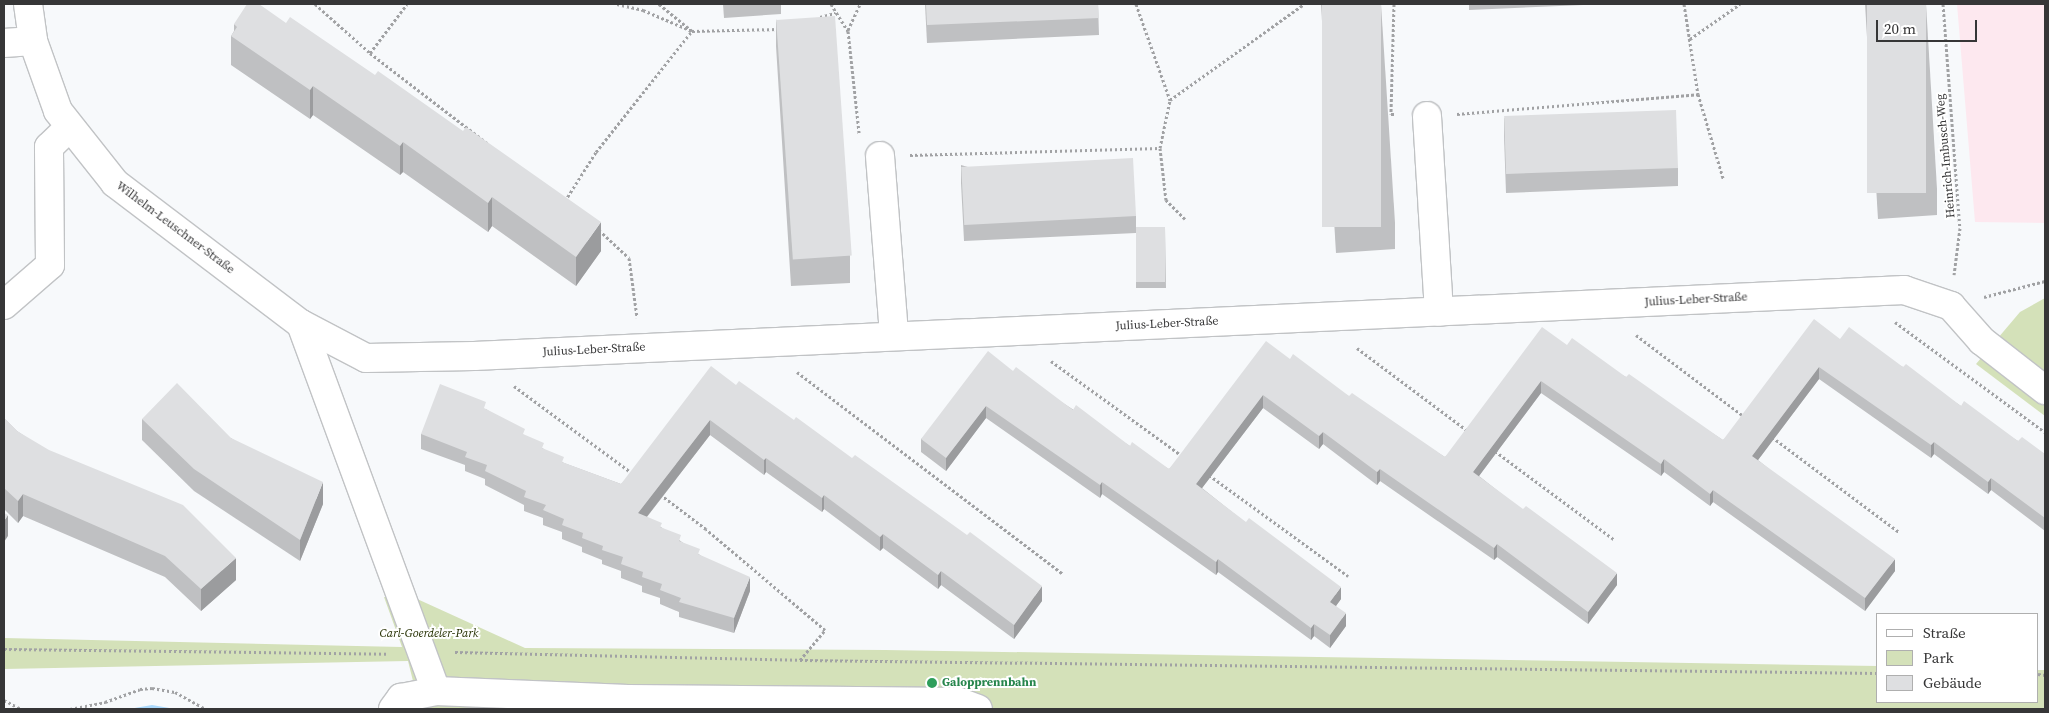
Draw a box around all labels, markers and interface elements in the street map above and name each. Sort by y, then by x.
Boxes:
scale bar [1879,10,1980,42]
text: 20 m [1884,18,1916,39]
street label: Heinrich-Imbusch-Weg [1933,93,1959,219]
street label: Wilhelm-Leuschner-Straße [113,179,237,277]
street label: Julius-Leber-Straße [1644,290,1748,310]
street label: Julius-Leber-Straße [1115,314,1219,334]
street label: Julius-Leber-Straße [542,340,646,360]
legend [1876,613,2039,703]
text: Straße [1923,622,1966,643]
park label: Carl-Goerdeler-Park [380,627,478,641]
text: Park [1923,647,1954,668]
text: Gebäude [1923,672,1982,693]
place label: Galopprennbahn [942,676,1036,690]
marker: Galopprennbahn [926,677,938,689]

